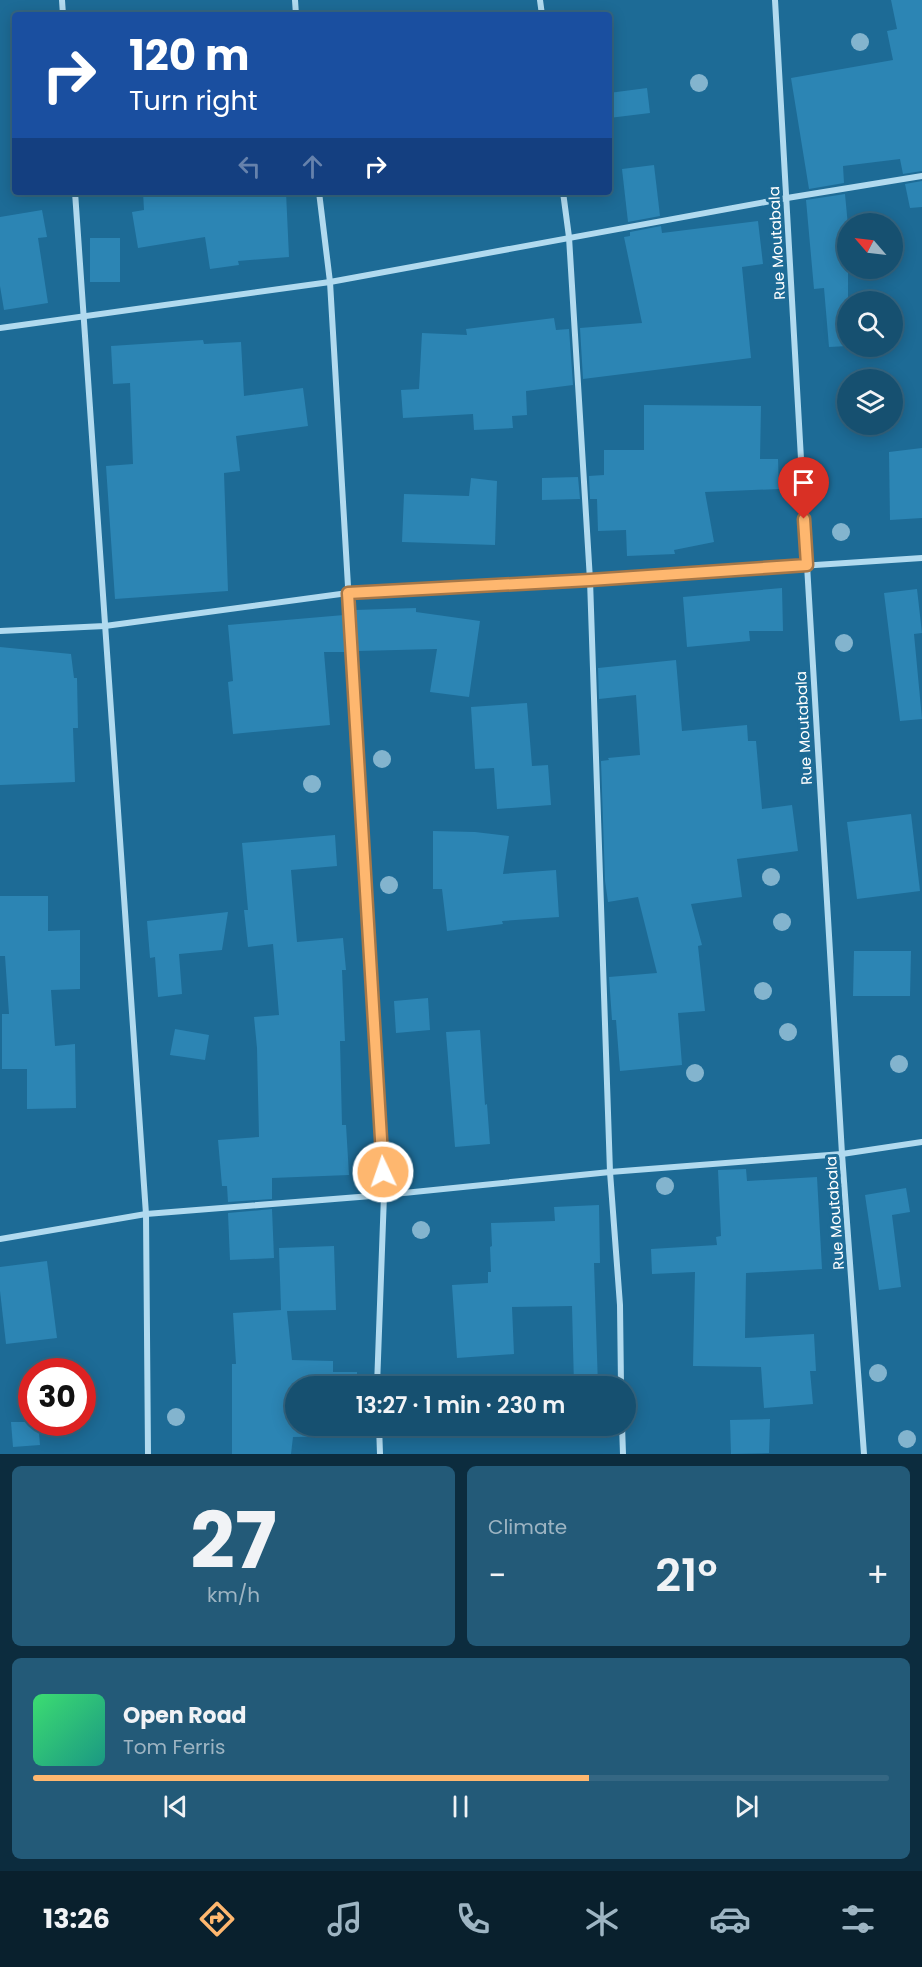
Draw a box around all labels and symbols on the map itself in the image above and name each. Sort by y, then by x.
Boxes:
street label: Rue Moutabala [763,186,790,300]
north arrow [837,213,903,279]
pin [778,457,829,519]
street label: Rue Moutabala [790,671,817,785]
position arrow [351,1140,415,1204]
street label: Rue Moutabala [820,1156,849,1271]
speed limit sign: 30 [18,1358,96,1436]

